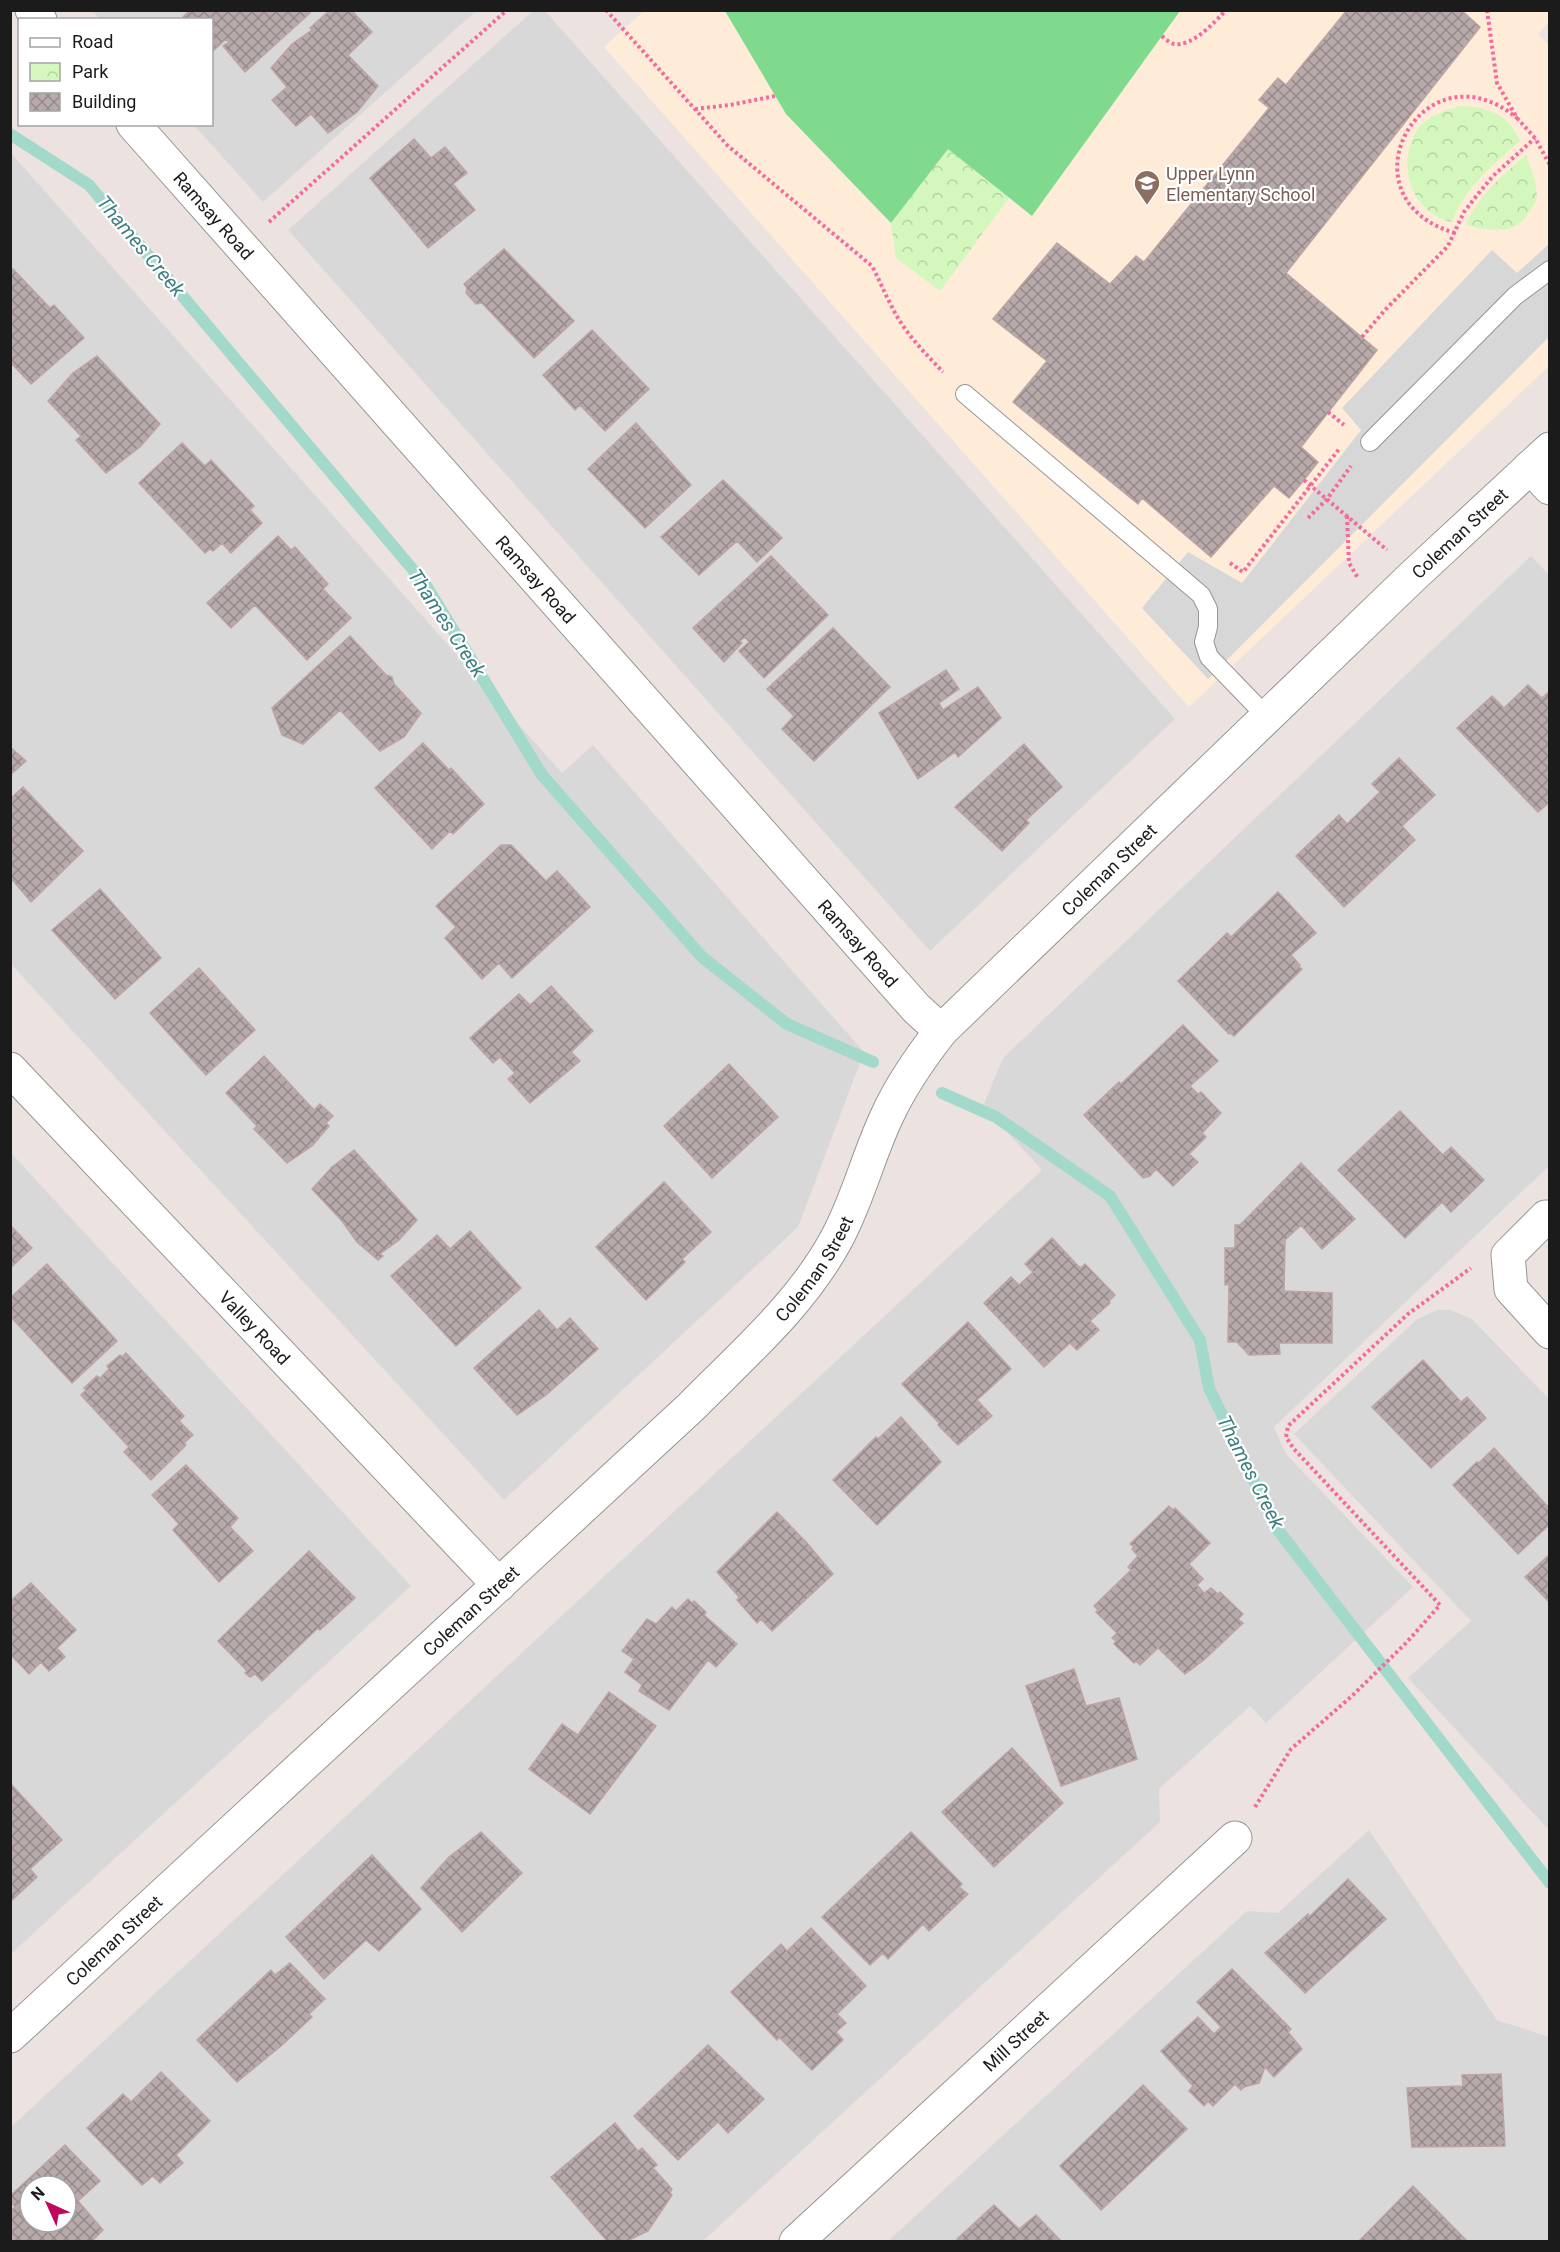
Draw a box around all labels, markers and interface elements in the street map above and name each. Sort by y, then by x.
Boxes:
legend [18,18,213,126]
text: Road [72,31,113,52]
text: Park [72,61,109,82]
text: Building [72,91,136,112]
place label: Upper Lynn Elementary School [1166,163,1315,205]
street label: Ramsay Road [170,167,258,263]
school or university icon: Upper Lynn Elementary School [1132,168,1162,206]
water label: Thames Creek [92,191,191,302]
street label: Coleman Street [1407,483,1512,583]
street label: Ramsay Road [492,531,580,627]
water label: Thames Creek [403,564,492,683]
street label: Coleman Street [1057,819,1160,920]
street label: Ramsay Road [814,895,903,991]
street label: Coleman Street [771,1212,857,1326]
street label: Valley Road [215,1286,295,1369]
water label: Thames Creek [1212,1411,1290,1534]
street label: Coleman Street [418,1561,523,1660]
street label: Coleman Street [61,1891,166,1990]
street label: Mill Street [978,2005,1052,2075]
north arrow [18,2174,78,2234]
text: N [27,2183,48,2204]

